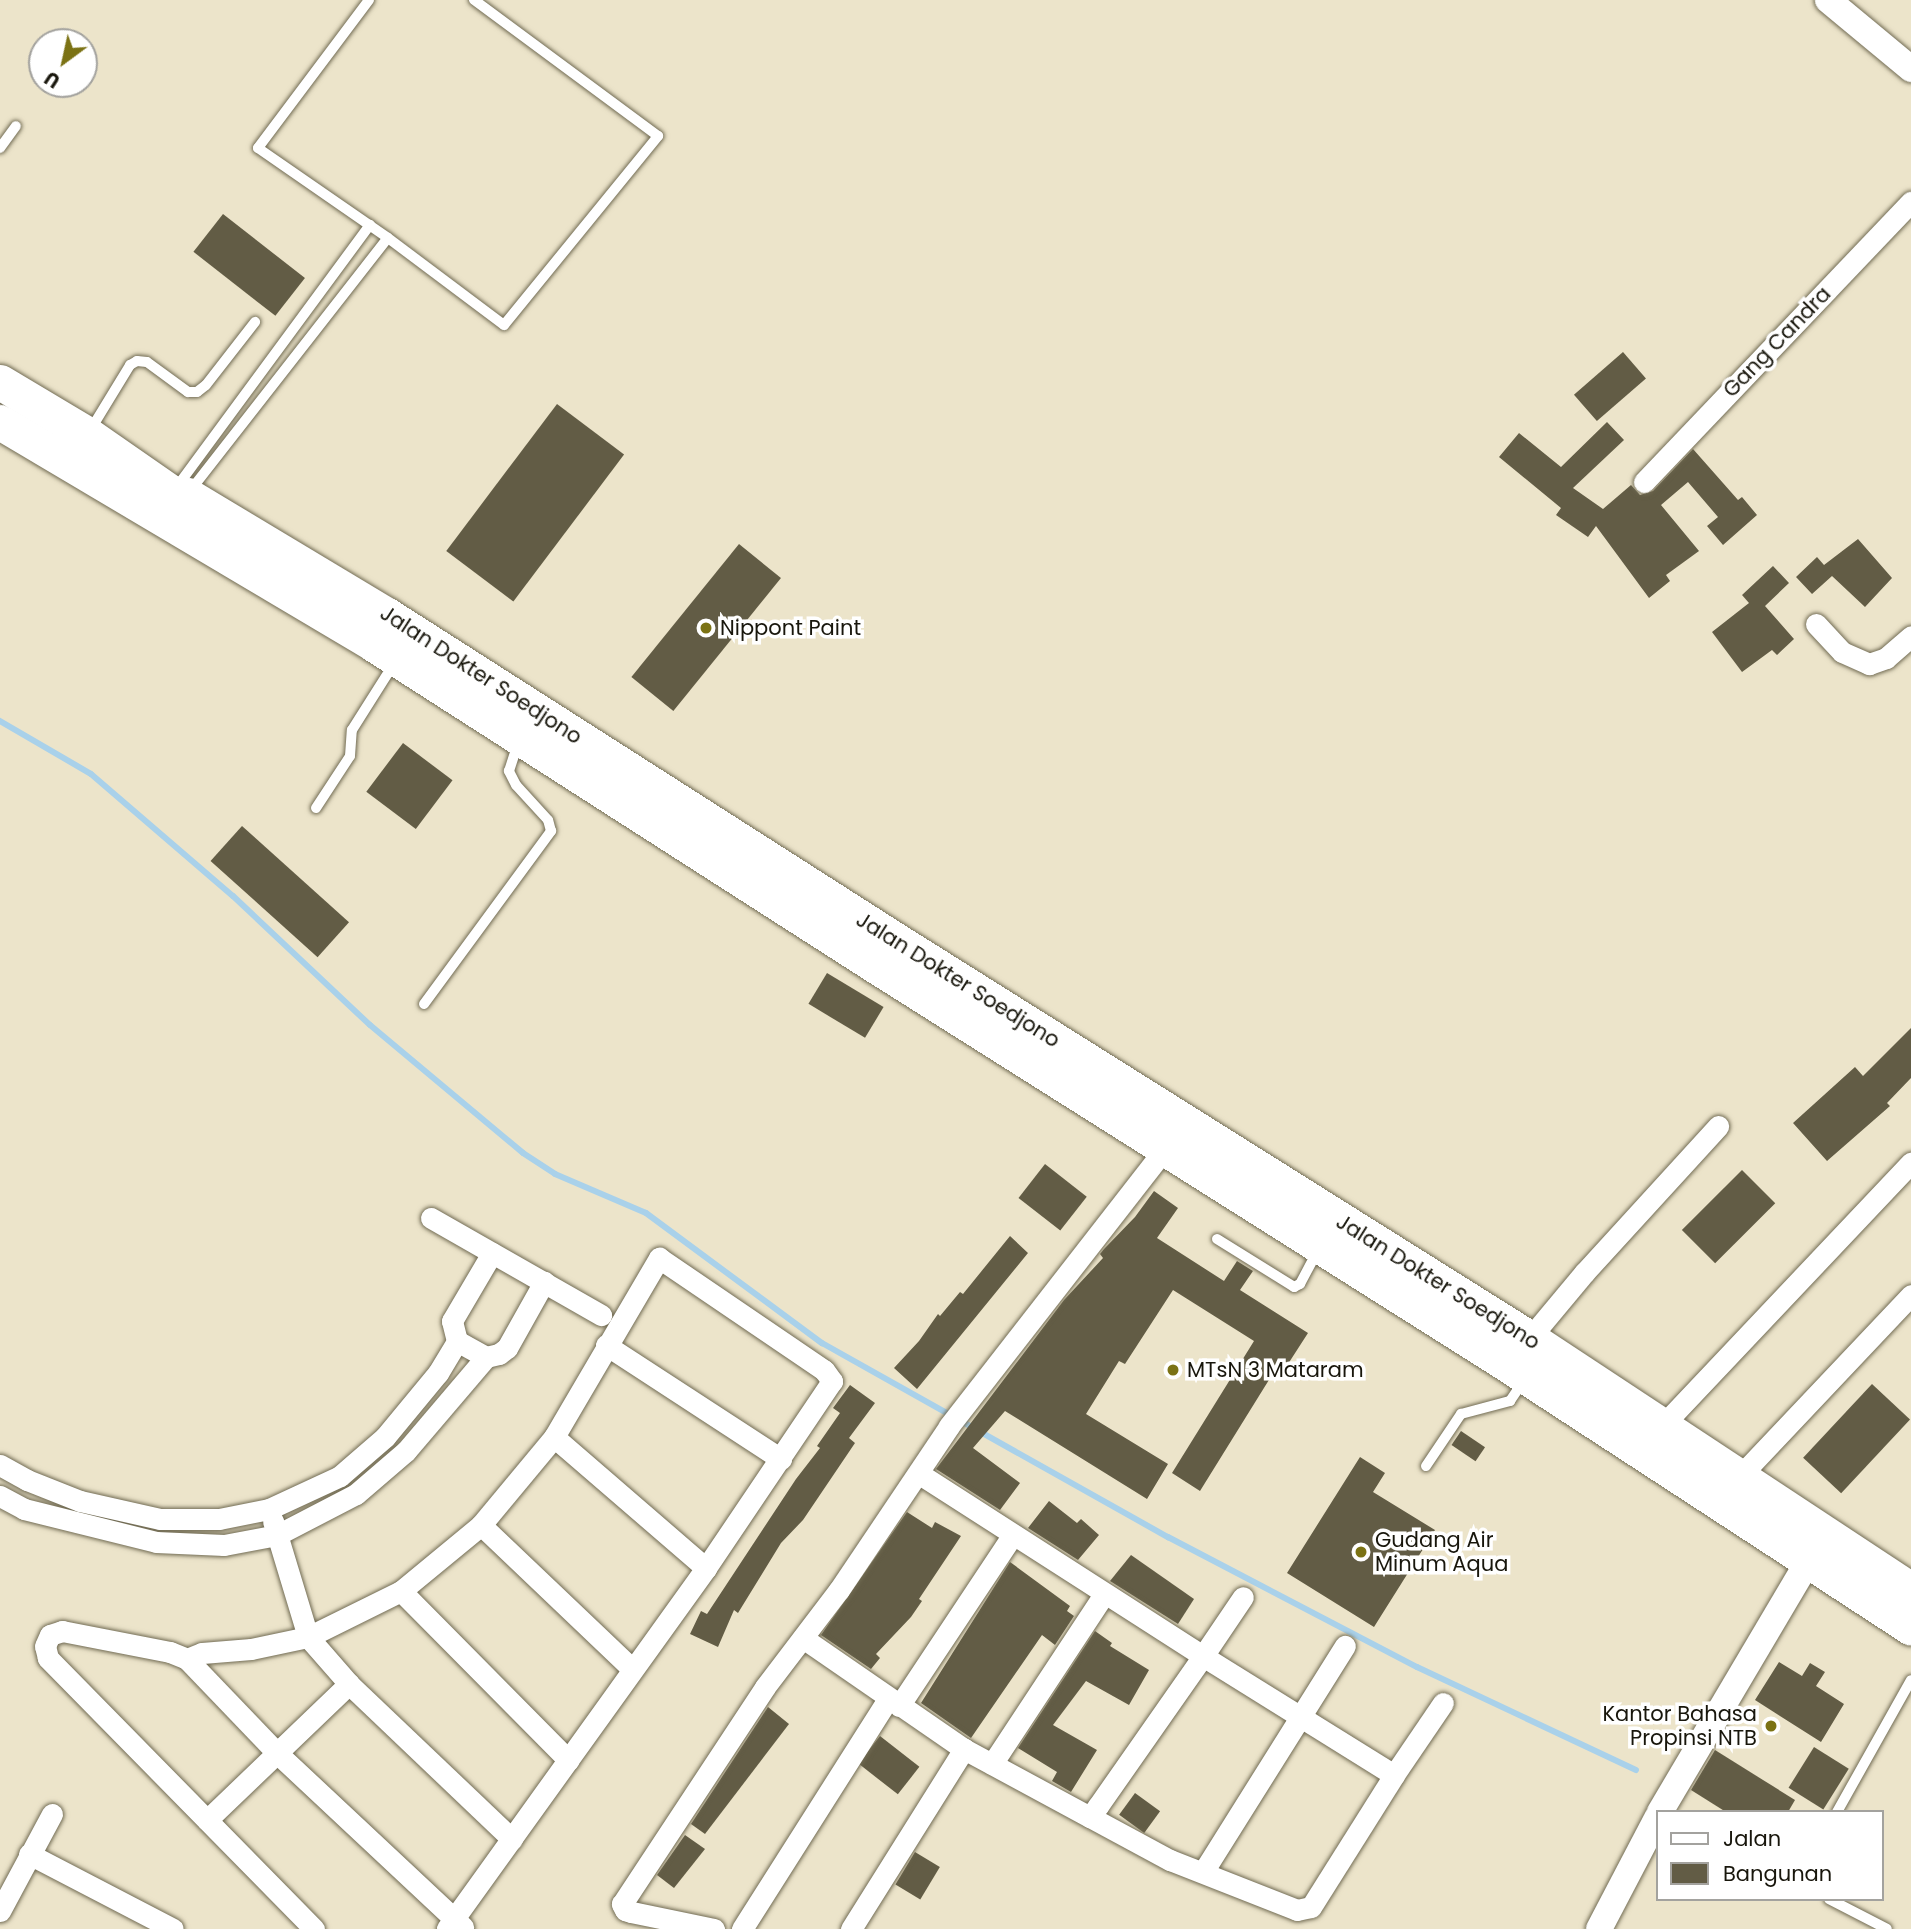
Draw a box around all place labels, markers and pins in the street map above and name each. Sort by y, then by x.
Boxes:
place label: Nippont Paint [720,615,861,641]
marker: Nippont Paint [698,620,714,636]
place label: MTsN 3 Mataram [1187,1357,1364,1383]
marker: MTsN 3 Mataram [1165,1362,1181,1378]
place label: Gudang Air Minum Aqua [1375,1527,1508,1577]
marker: Gudang Air Minum Aqua [1353,1544,1369,1560]
place label: Kantor Bahasa Propinsi NTB [1602,1701,1757,1751]
marker: Kantor Bahasa Propinsi NTB [1763,1718,1779,1734]

